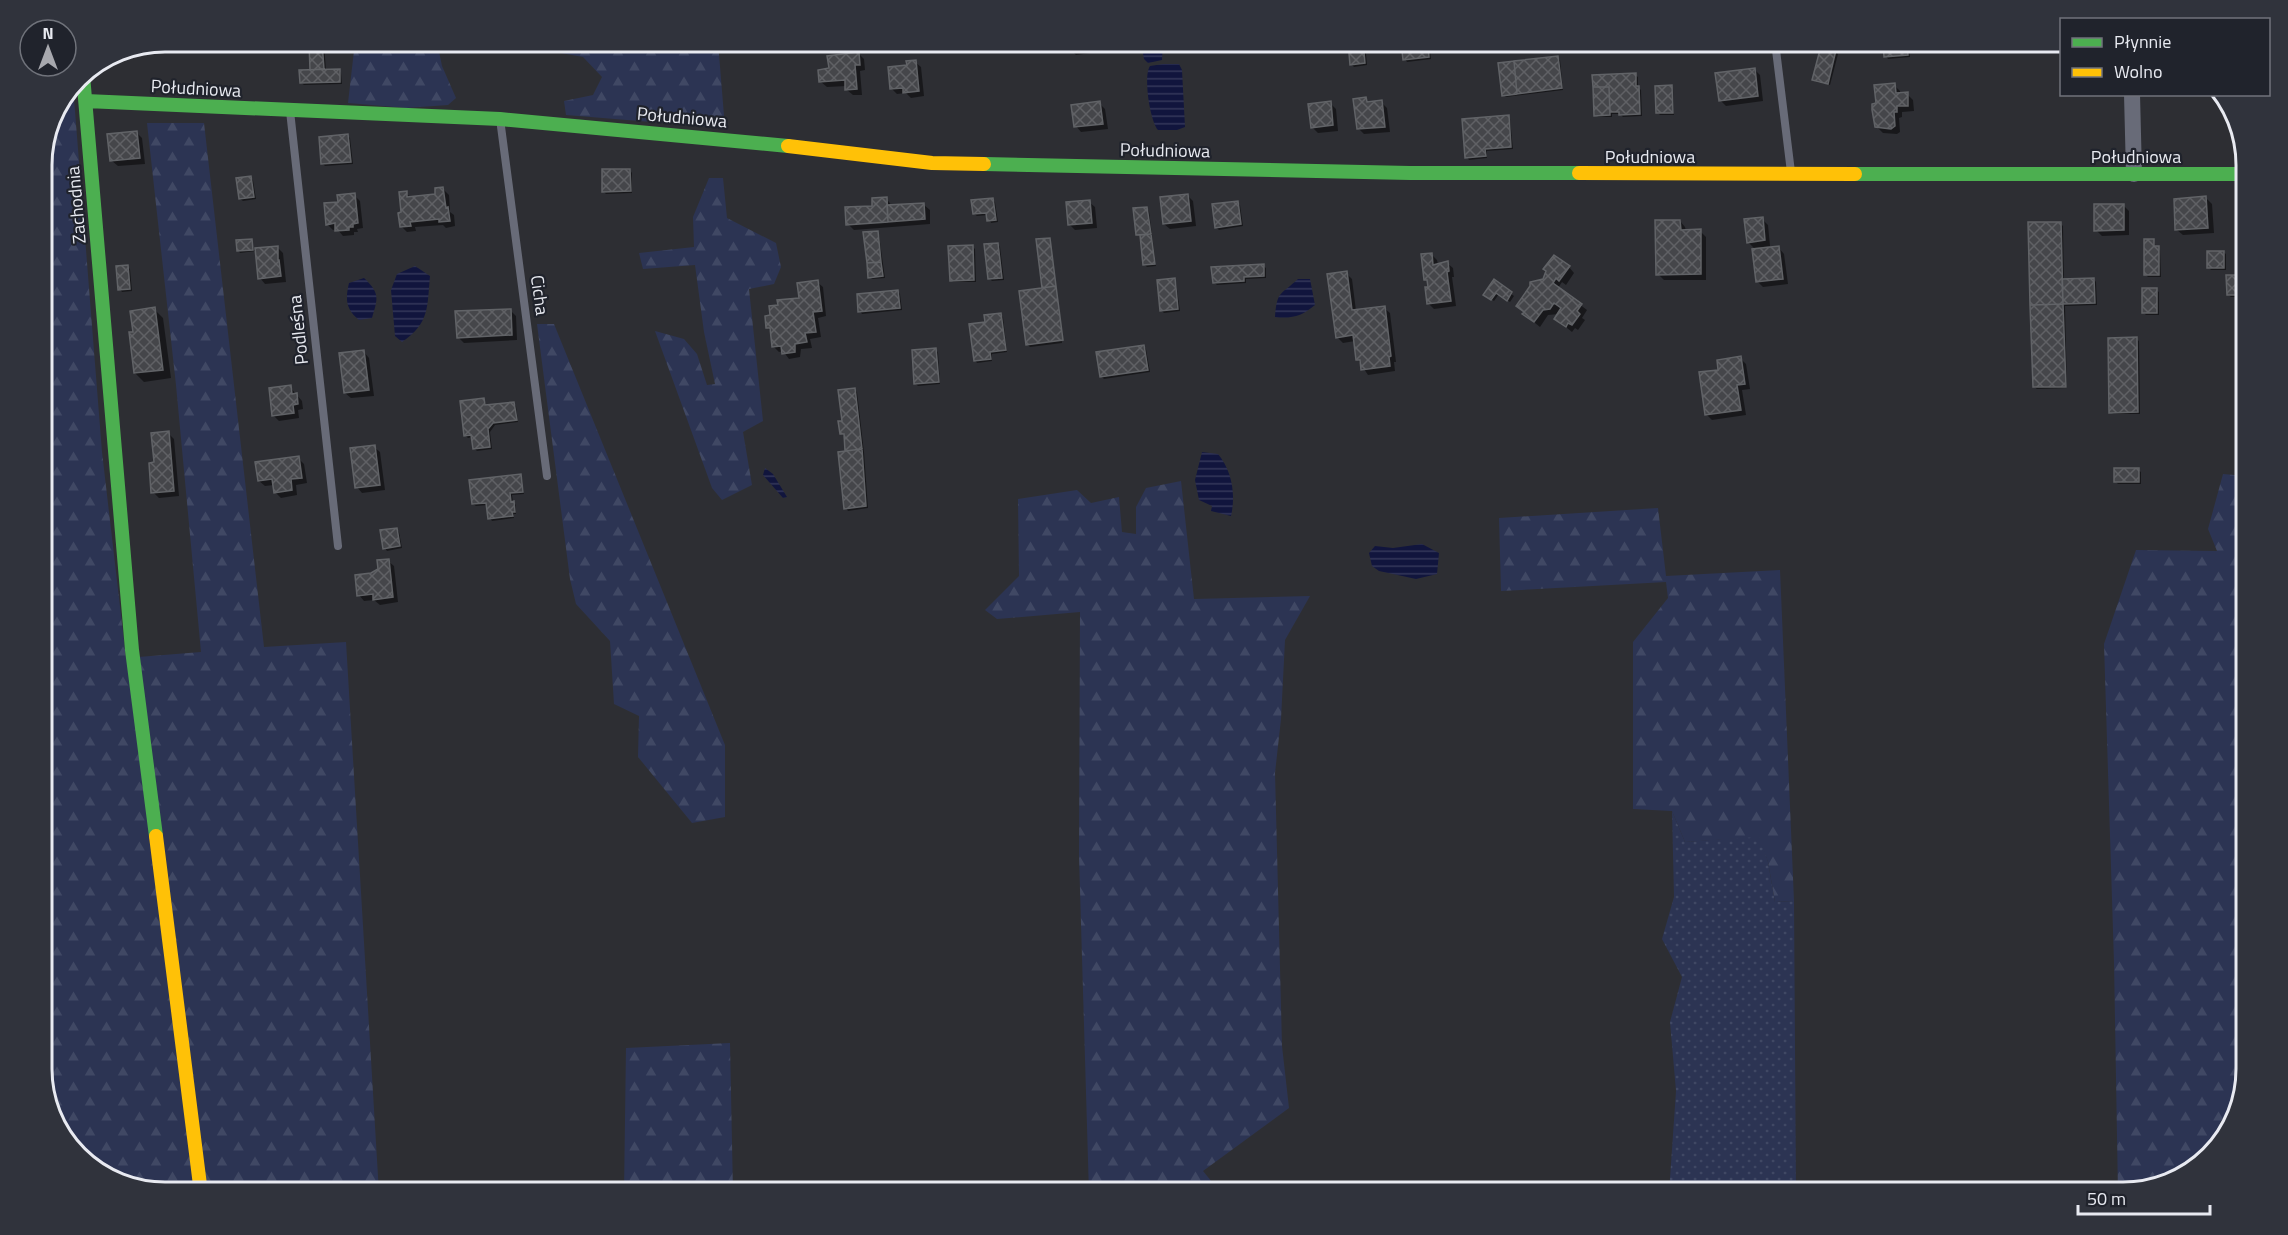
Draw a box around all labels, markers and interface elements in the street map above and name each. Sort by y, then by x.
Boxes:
north arrow [18,18,78,78]
legend [2060,18,2270,96]
text: N [42,21,54,45]
text: Płynnie [2114,28,2171,55]
text: Wolno [2114,58,2162,85]
street label: Południowa [150,72,242,104]
street label: Południowa [636,100,728,134]
street label: Południowa [1120,136,1210,164]
street label: Południowa [1605,143,1695,170]
street label: Południowa [2091,143,2181,170]
street label: Zachodnia [59,165,93,245]
street label: Cicha [524,273,556,317]
street label: Podleśna [281,294,315,366]
scale bar [2078,1178,2210,1216]
text: 50 m [2087,1185,2126,1212]

